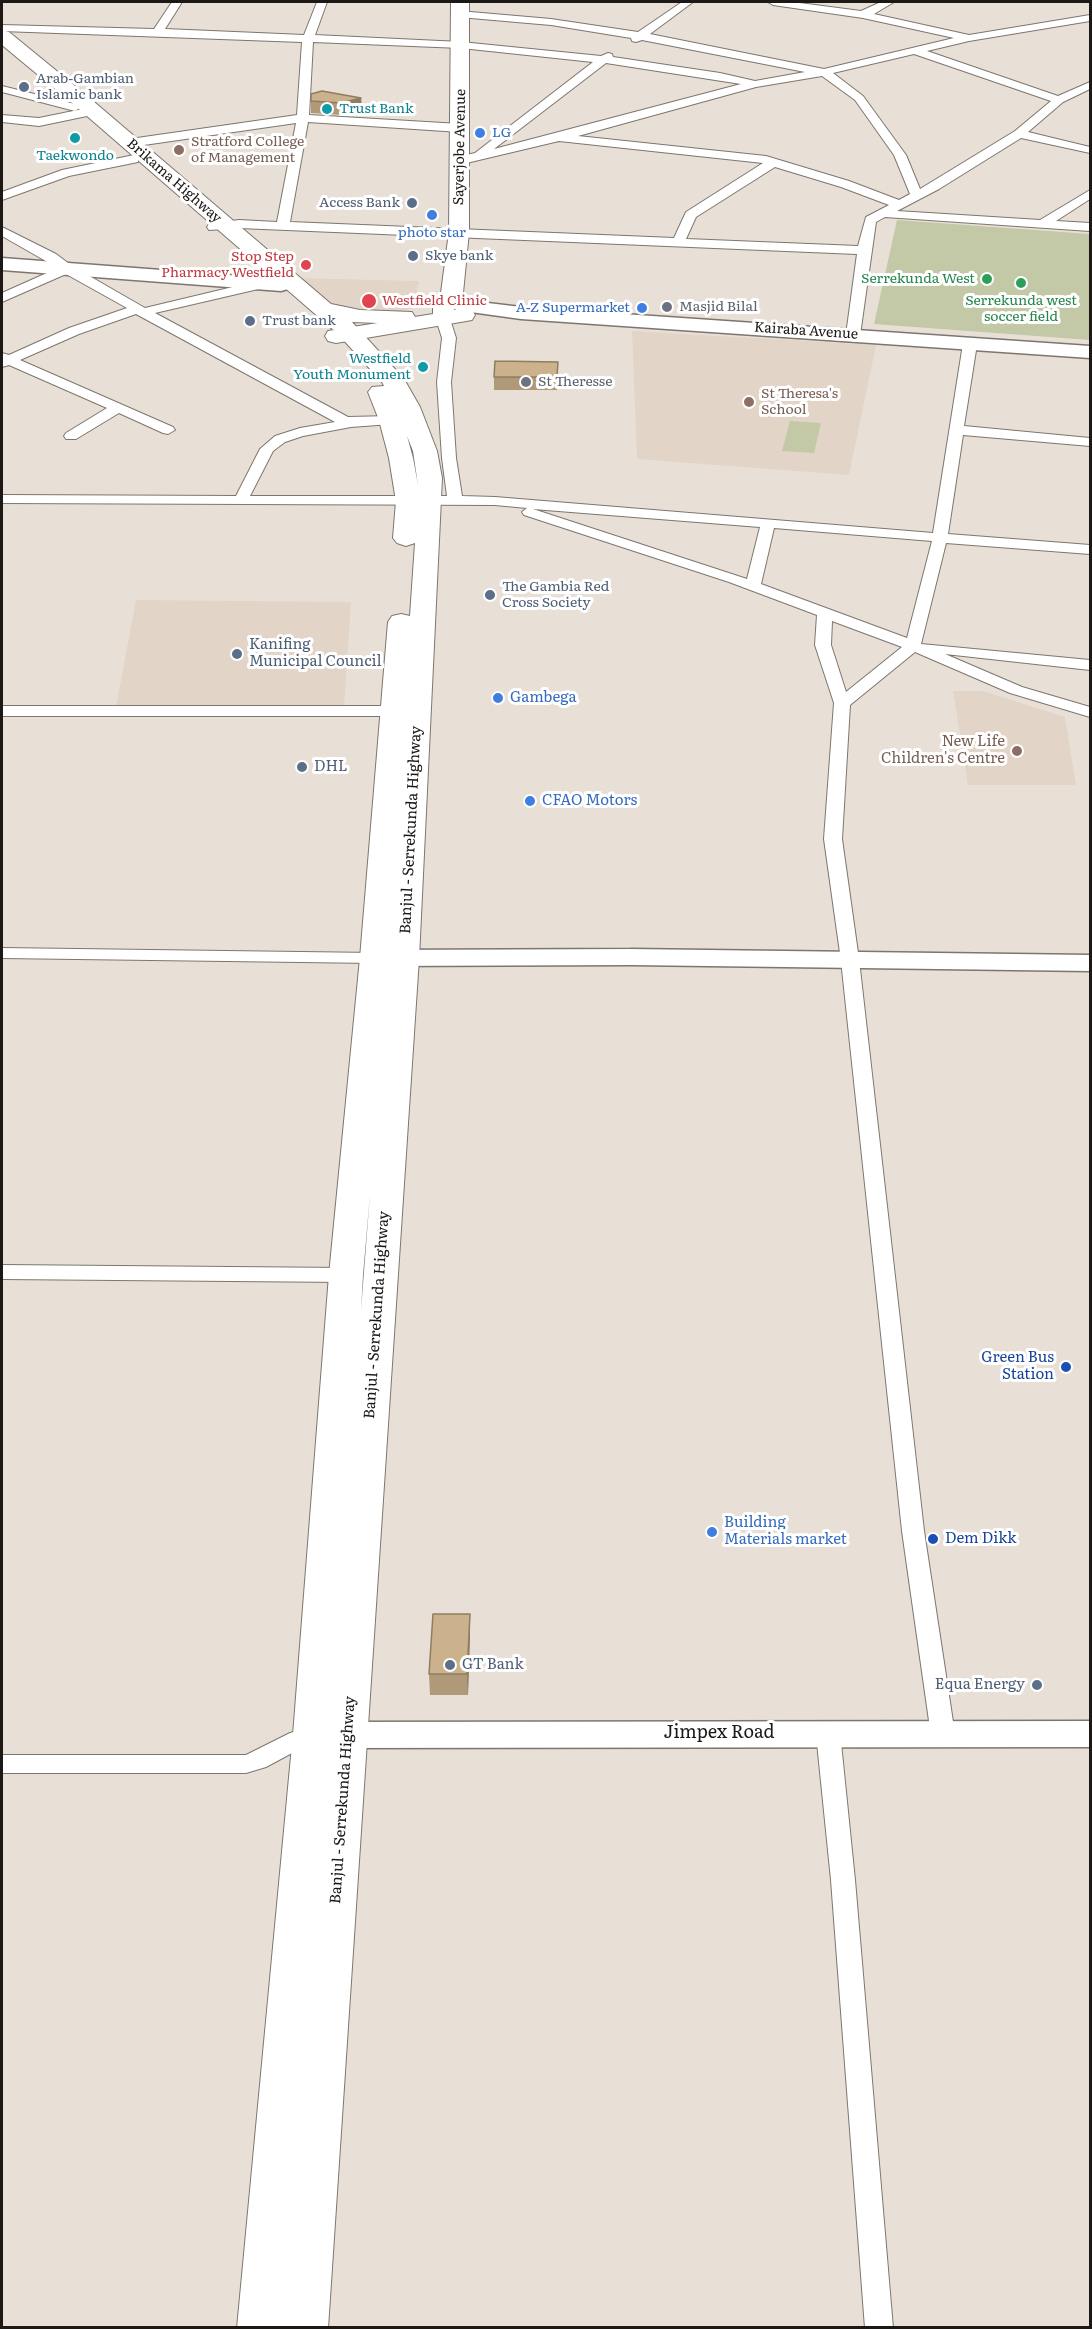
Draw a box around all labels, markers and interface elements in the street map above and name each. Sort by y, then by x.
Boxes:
place label: Arab-Gambian Islamic bank [36,71,134,104]
marker: Arab-Gambian Islamic bank [17,80,31,94]
street label: Sayerjobe Avenue [451,89,469,205]
place label: Trust Bank [339,101,414,117]
marker: Trust Bank [320,102,334,116]
place label: LG [492,125,511,141]
marker: LG [473,126,487,140]
marker: Taekwondo [68,131,82,145]
place label: Stratford College of Management [191,134,304,166]
street label: Brikama Highway [123,135,225,227]
marker: Stratford College of Management [172,143,186,157]
place label: Taekwondo [36,148,114,164]
place label: Access Bank [319,195,400,211]
marker: Access Bank [405,196,419,210]
marker: photo star [425,208,439,222]
place label: photo star [398,225,466,241]
place label: Skye bank [425,248,493,264]
place label: Stop Step Pharmacy Westfield [161,249,294,282]
marker: Skye bank [406,249,420,263]
marker: Stop Step Pharmacy Westfield [299,258,313,272]
place label: Serrekunda West [861,271,975,287]
marker: Serrekunda West [980,272,994,286]
marker: Serrekunda west soccer field [1014,276,1028,290]
marker: Westfield Clinic [360,292,378,310]
place label: Westfield Clinic [382,293,487,309]
place label: Serrekunda west soccer field [965,293,1077,326]
place label: Masjid Bilal [679,299,758,315]
place label: A-Z Supermarket [516,300,630,316]
marker: Masjid Bilal [660,300,674,314]
marker: A-Z Supermarket [635,301,649,315]
place label: Trust bank [262,313,336,329]
marker: Trust bank [243,314,257,328]
street label: Kairaba Avenue [753,319,859,343]
place label: Westfield Youth Monument [293,351,411,384]
marker: Westfield Youth Monument [416,360,430,374]
place label: St Theresse [538,374,612,390]
marker: St Theresse [519,375,533,389]
place label: St Theresa's School [761,386,838,418]
marker: St Theresa's School [742,395,756,409]
place label: The Gambia Red Cross Society [502,579,609,612]
marker: The Gambia Red Cross Society [483,588,497,602]
place label: Kanifing Municipal Council [249,636,382,671]
marker: Kanifing Municipal Council [230,647,244,661]
place label: Gambega [510,689,576,707]
marker: Gambega [491,691,505,705]
street label: Banjul - Serrekunda Highway [397,725,425,935]
place label: New Life Children's Centre [881,733,1005,768]
marker: New Life Children's Centre [1010,744,1024,758]
place label: DHL [314,758,348,776]
marker: DHL [295,760,309,774]
place label: CFAO Motors [542,792,637,810]
marker: CFAO Motors [523,794,537,808]
street label: Banjul - Serrekunda Highway [361,1210,393,1420]
place label: Green Bus Station [981,1349,1054,1384]
marker: Green Bus Station [1059,1360,1073,1374]
place label: Building Materials market [724,1514,847,1549]
marker: Building Materials market [705,1525,719,1539]
place label: Dem Dikk [945,1530,1016,1548]
marker: Dem Dikk [926,1532,940,1546]
place label: GT Bank [462,1656,524,1674]
marker: GT Bank [443,1658,457,1672]
place label: Equa Energy [935,1676,1025,1694]
marker: Equa Energy [1030,1678,1044,1692]
street label: Banjul - Serrekunda Highway [327,1695,359,1905]
street label: Jimpex Road [663,1722,775,1744]

